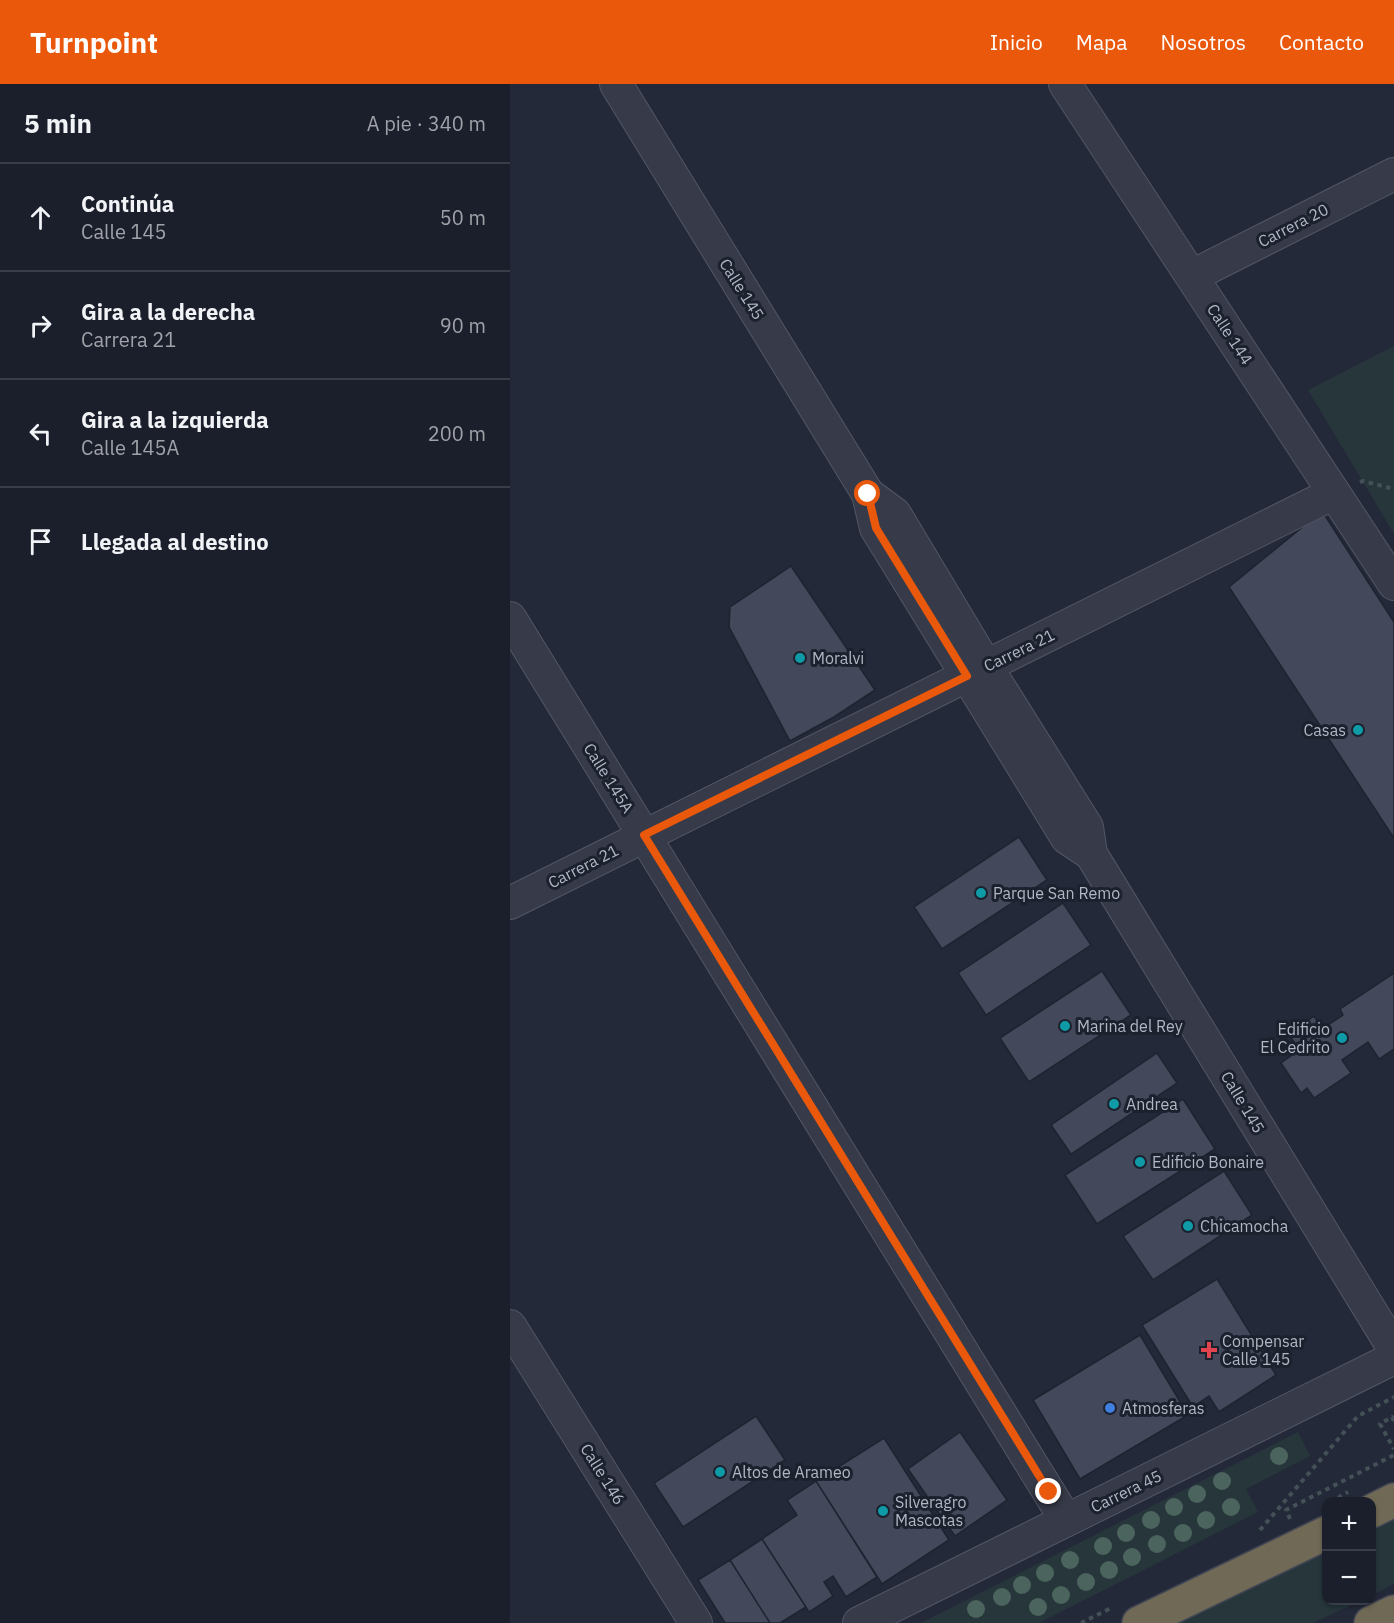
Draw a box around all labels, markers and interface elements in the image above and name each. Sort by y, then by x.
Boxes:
text: Turnpoint [30,24,158,61]
text: Inicio [990,28,1043,56]
text: Mapa [1076,28,1128,56]
text: Nosotros [1161,28,1246,56]
text: Contacto [1279,28,1364,56]
text: 5 min [24,106,92,140]
text: A pie · 340 m [367,110,486,137]
text: Continúa [81,189,174,218]
street label: Carrera 20 [1254,199,1332,251]
icon: ahead [24,201,57,234]
text: 50 m [440,204,486,231]
text: Calle 145 [81,218,167,245]
street label: Calle 145 [715,255,769,323]
text: Gira a la derecha [81,297,255,326]
street label: Calle 144 [1203,300,1257,368]
icon: right [24,309,57,342]
text: 90 m [440,312,486,339]
text: Carrera 21 [81,326,176,353]
text: Gira a la izquierda [81,405,269,434]
icon: left [24,417,57,450]
text: 200 m [428,420,486,447]
text: Calle 145A [81,434,179,461]
route start [854,480,880,506]
icon: arrive [24,525,57,558]
text: Llegada al destino [81,527,269,556]
street label: Carrera 21 [980,624,1058,676]
place label: Moralvi [812,648,864,668]
marker: Moralvi [793,651,807,665]
place label: Casas [1303,720,1346,740]
marker: Casas [1351,723,1365,737]
street label: Calle 145A [580,739,638,817]
street label: Carrera 21 [544,840,622,892]
place label: Parque San Remo [993,883,1120,903]
marker: Parque San Remo [974,886,988,900]
place label: Marina del Rey [1077,1016,1183,1036]
marker: Marina del Rey [1058,1019,1072,1033]
place label: Edificio El Cedrito [1260,1019,1330,1057]
marker: Edificio El Cedrito [1335,1031,1349,1045]
street label: Calle 145 [1217,1068,1269,1136]
place label: Andrea [1126,1094,1178,1114]
marker: Andrea [1107,1097,1121,1111]
place label: Edificio Bonaire [1152,1152,1264,1172]
marker: Edificio Bonaire [1133,1155,1147,1169]
place label: Chicamocha [1200,1216,1289,1236]
marker: Chicamocha [1181,1219,1195,1233]
place label: Compensar Calle 145 [1222,1331,1304,1369]
marker: Compensar Calle 145 [1200,1341,1218,1359]
place label: Atmosferas [1122,1398,1205,1418]
marker: Atmosferas [1103,1401,1117,1415]
street label: Calle 146 [576,1440,630,1508]
place label: Altos de Arameo [732,1462,851,1482]
marker: Altos de Arameo [713,1465,727,1479]
street label: Carrera 45 [1087,1465,1165,1517]
route end [1035,1478,1061,1504]
place label: Silveragro Mascotas [895,1492,967,1530]
map controls [1322,1497,1376,1605]
button: + [1322,1497,1376,1551]
marker: Silveragro Mascotas [876,1504,890,1518]
button: − [1322,1551,1376,1605]

